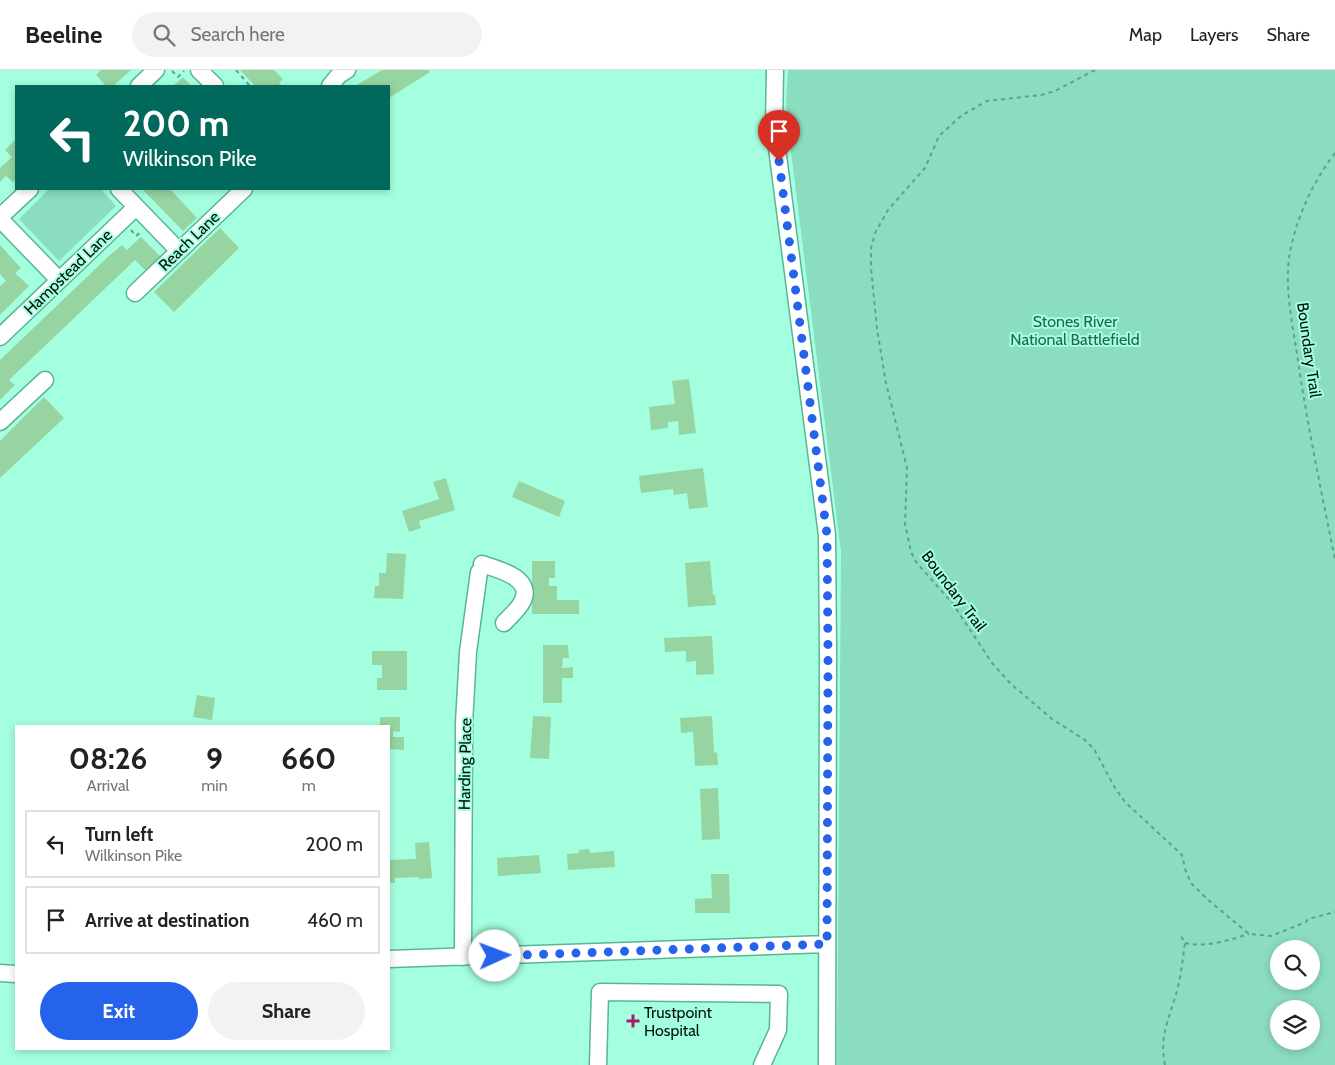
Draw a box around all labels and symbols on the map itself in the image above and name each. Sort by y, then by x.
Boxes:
pin [758,110,800,161]
street label: Reach Lane [154,207,224,275]
street label: Hampstead Lane [20,225,116,319]
street label: Boundary Trail [1293,301,1325,399]
park label: Stones River National Battlefield [1010,312,1140,349]
street label: Boundary Trail [918,547,991,635]
street label: Harding Place [455,718,475,810]
position arrow [468,929,520,981]
place label: Trustpoint Hospital [644,1003,712,1040]
marker: Trustpoint Hospital [626,1014,640,1028]

